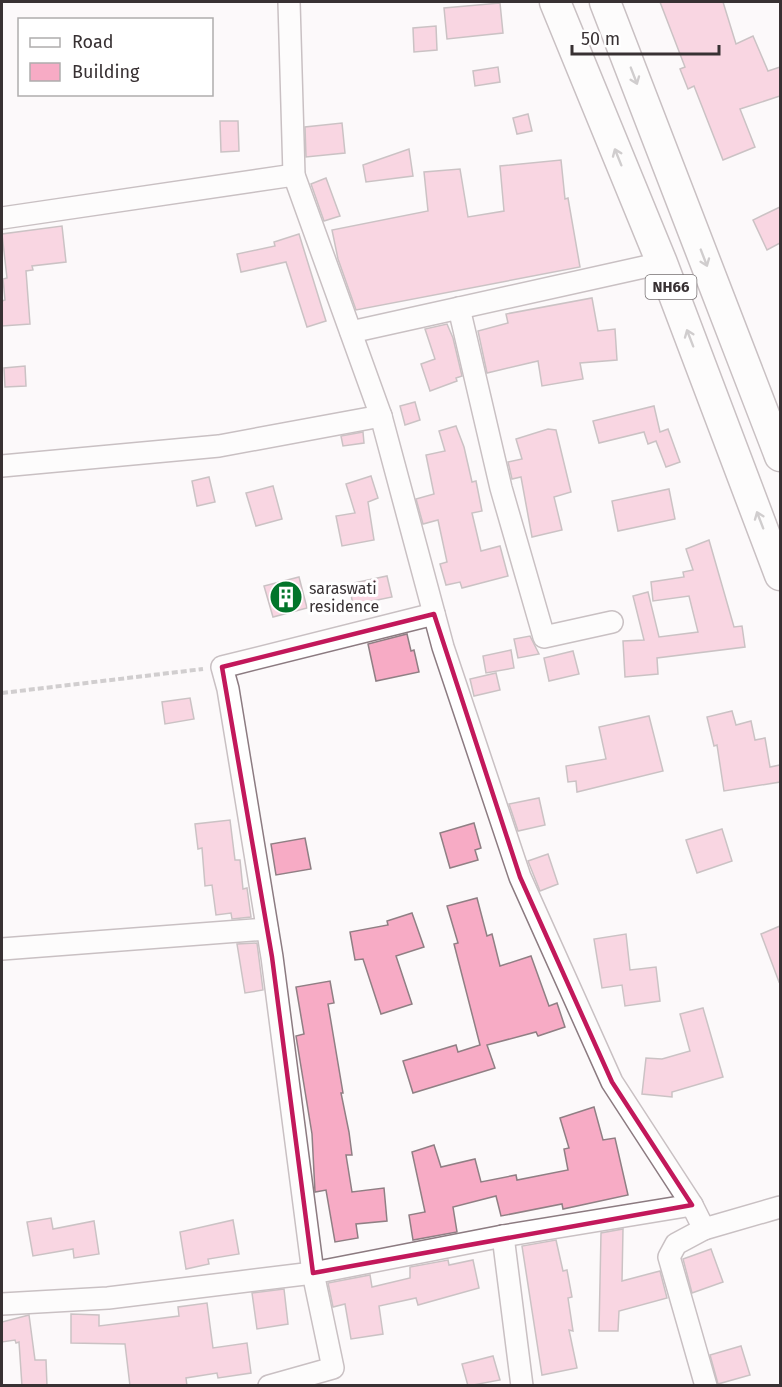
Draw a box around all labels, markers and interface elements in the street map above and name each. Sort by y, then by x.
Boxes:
legend [18,18,213,96]
scale bar [572,18,719,56]
text: 50 m [581,28,620,50]
text: Road [72,31,114,53]
text: Building [72,61,140,83]
one-way arrow [629,66,640,84]
one-way arrow [612,148,623,167]
one-way arrow [699,248,710,266]
road number: NH66 [646,275,696,299]
one-way arrow [684,329,695,348]
one-way arrow [753,511,764,530]
building icon: saraswati residence [268,579,304,615]
place label: saraswati residence [309,579,379,616]

